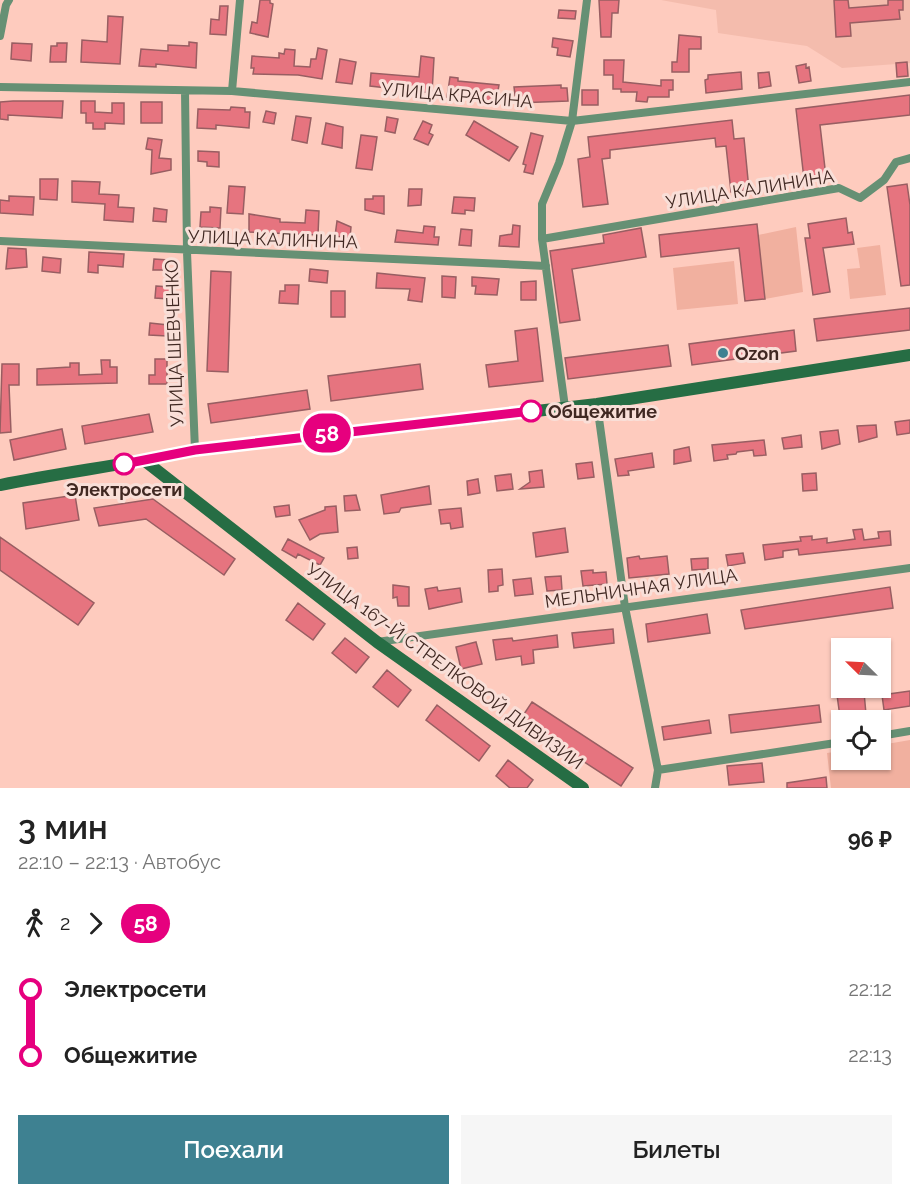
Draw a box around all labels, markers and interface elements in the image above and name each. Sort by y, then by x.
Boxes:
street label: УЛИЦА КРАСИНА [380,78,534,112]
street label: УЛИЦА КАЛИНИНА [664,165,836,213]
street label: УЛИЦА КАЛИНИНА [188,226,358,252]
street label: УЛИЦА ШЕВЧЕНКО [161,259,187,427]
place label: Ozon [735,343,779,364]
marker: Ozon [716,346,730,360]
marker: Общежитие [520,400,542,422]
place label: Общежитие [548,401,657,422]
line badge: 58 [300,414,354,452]
text: 58 [315,421,339,446]
marker: Электросети [113,453,135,475]
place label: Электросети [66,479,182,500]
street label: УЛИЦА 167-Й СТРЕЛКОВОЙ ДИВИЗИИ [302,558,588,774]
street label: МЕЛЬНИЧНАЯ УЛИЦА [543,564,739,612]
north arrow [831,638,891,698]
map controls [831,638,891,770]
button: locate [831,710,891,770]
text: 3 мин [18,808,108,847]
text: 96 ₽ [848,826,892,852]
text: 22:10 – 22:13 · Автобус [18,850,221,874]
icon: walk [18,907,51,940]
icon: forward [79,907,112,940]
text: 2 [60,911,70,935]
text: 58 [133,911,158,936]
text: Электросети [64,976,207,1002]
text: 22:12 [848,977,892,1001]
text: Общежитие [64,1042,197,1068]
text: 22:13 [848,1043,892,1067]
button: Поехали [18,1115,449,1184]
button: Билеты [461,1115,892,1184]

